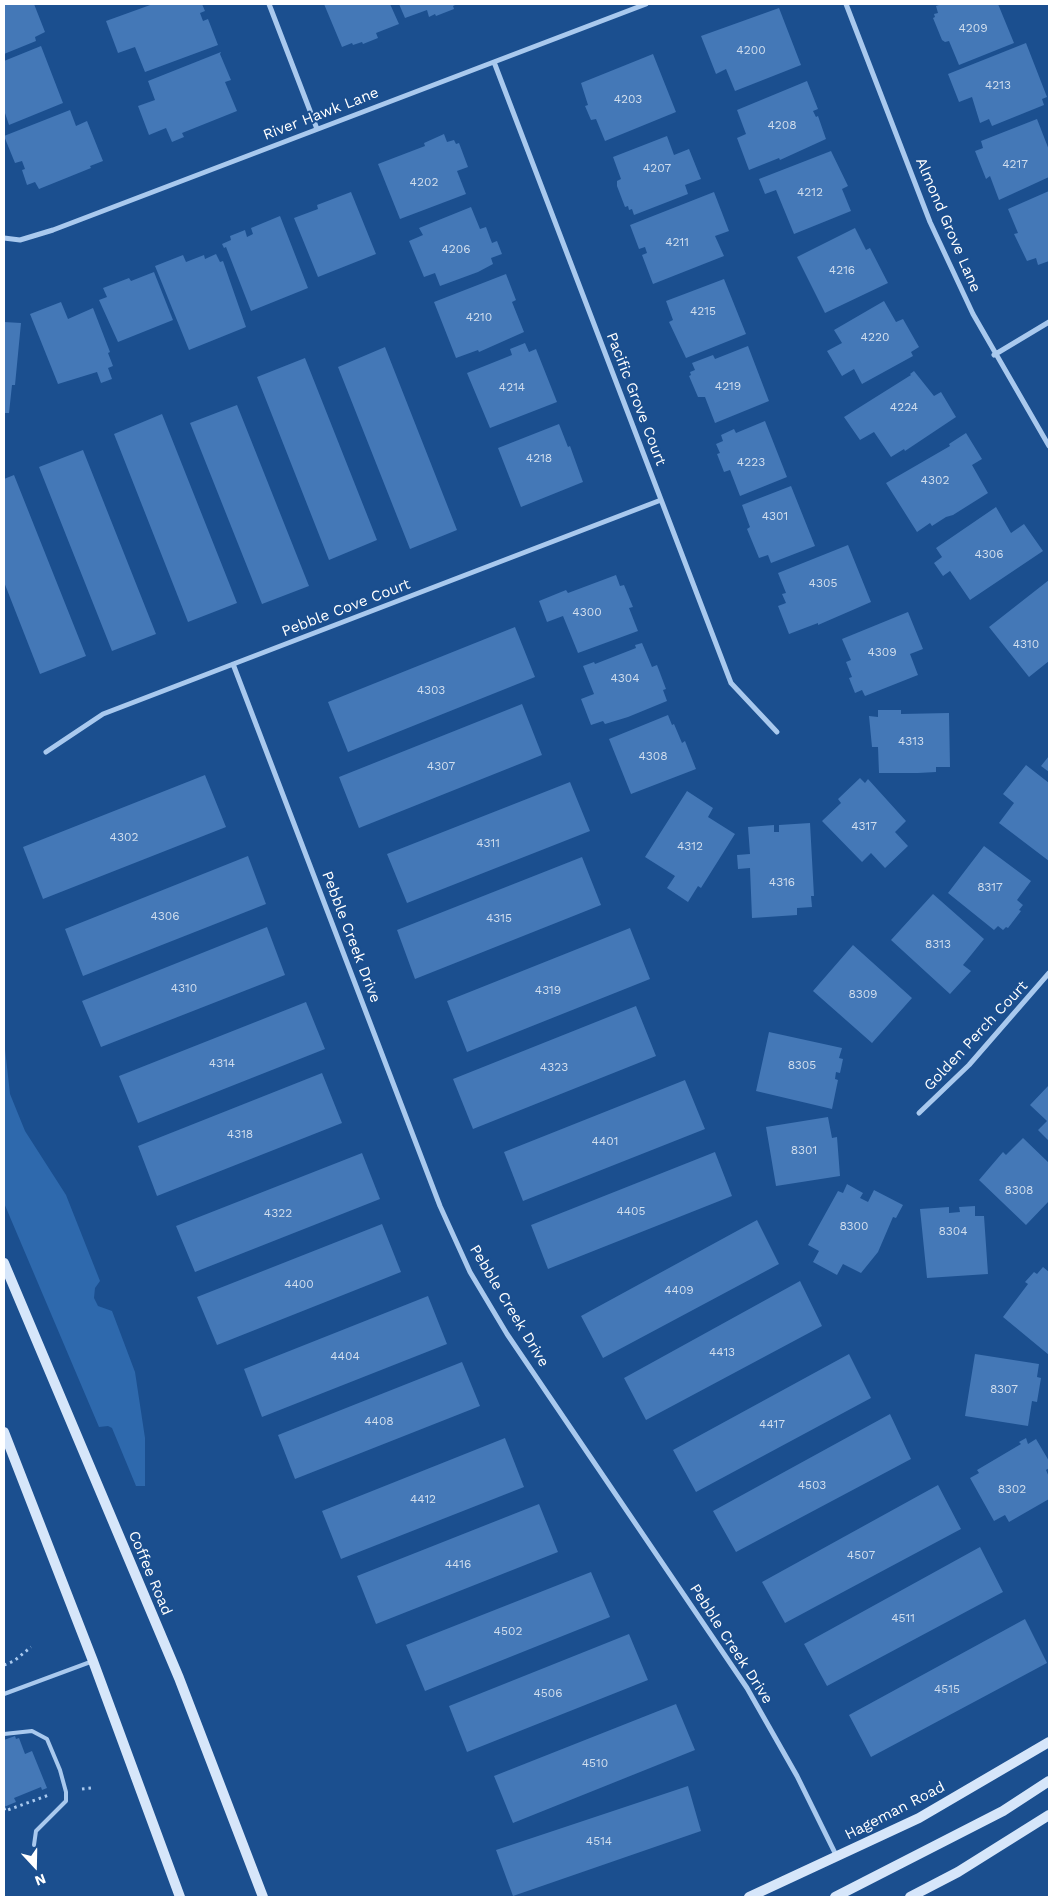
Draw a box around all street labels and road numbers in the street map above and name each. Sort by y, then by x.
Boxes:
street label: River Hawk Lane [261,84,381,144]
street label: Almond Grove Lane [912,155,984,295]
street label: Pacific Grove Court [602,330,670,468]
street label: Pebble Cove Court [279,575,413,641]
street label: Pebble Creek Drive [318,869,384,1005]
street label: Golden Perch Court [920,977,1032,1095]
street label: Pebble Creek Drive [465,1242,553,1370]
street label: Coffee Road [124,1528,176,1618]
street label: Pebble Creek Drive [686,1581,776,1707]
street label: Hageman Road [842,1778,948,1844]

